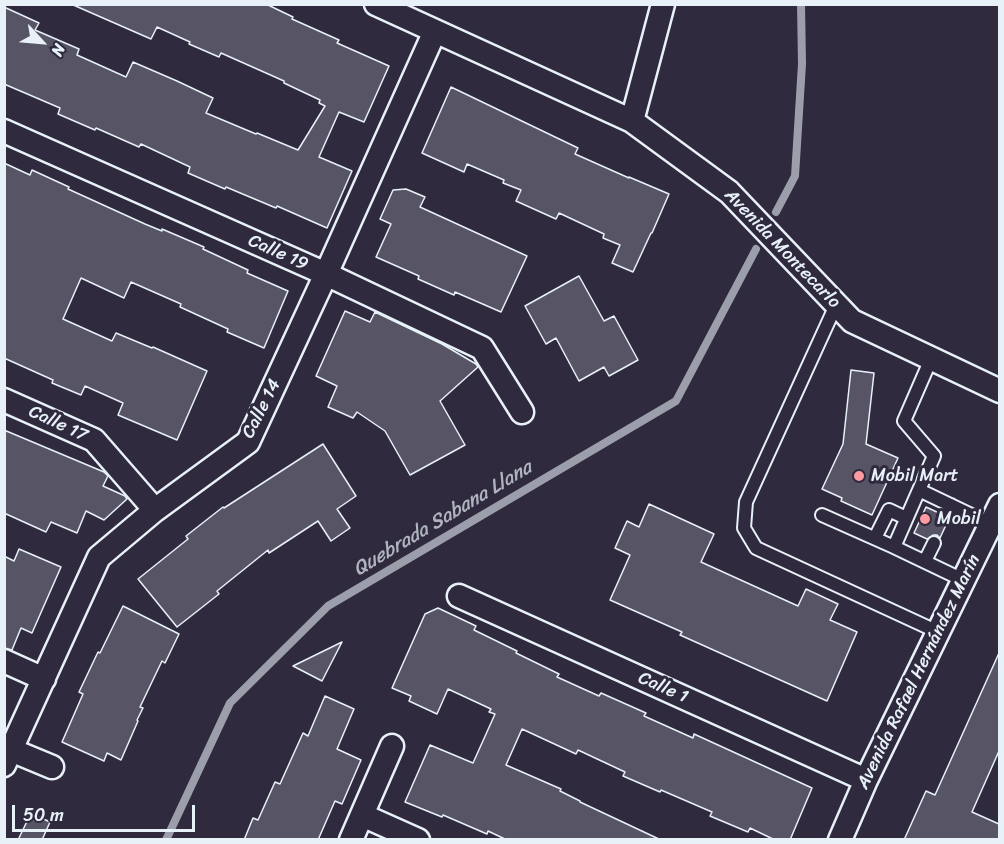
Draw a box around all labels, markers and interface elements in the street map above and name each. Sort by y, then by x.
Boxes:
north arrow [12,12,72,72]
text: N [43,39,74,61]
street label: Avenida Montecarlo [719,185,845,313]
street label: Calle 19 [245,230,311,276]
street label: Calle 14 [238,376,286,442]
street label: Calle 17 [25,401,91,447]
water label: Quebrada Sabana Llana [349,456,537,582]
place label: Mobil Mart [871,465,958,487]
marker: Mobil Mart [852,469,866,483]
place label: Mobil [937,508,981,530]
marker: Mobil [918,512,932,526]
street label: Avenida Rafael Hernández Marín [853,551,985,793]
street label: Calle 1 [635,668,691,708]
scale bar [15,793,198,831]
text: 50 m [23,799,64,831]

